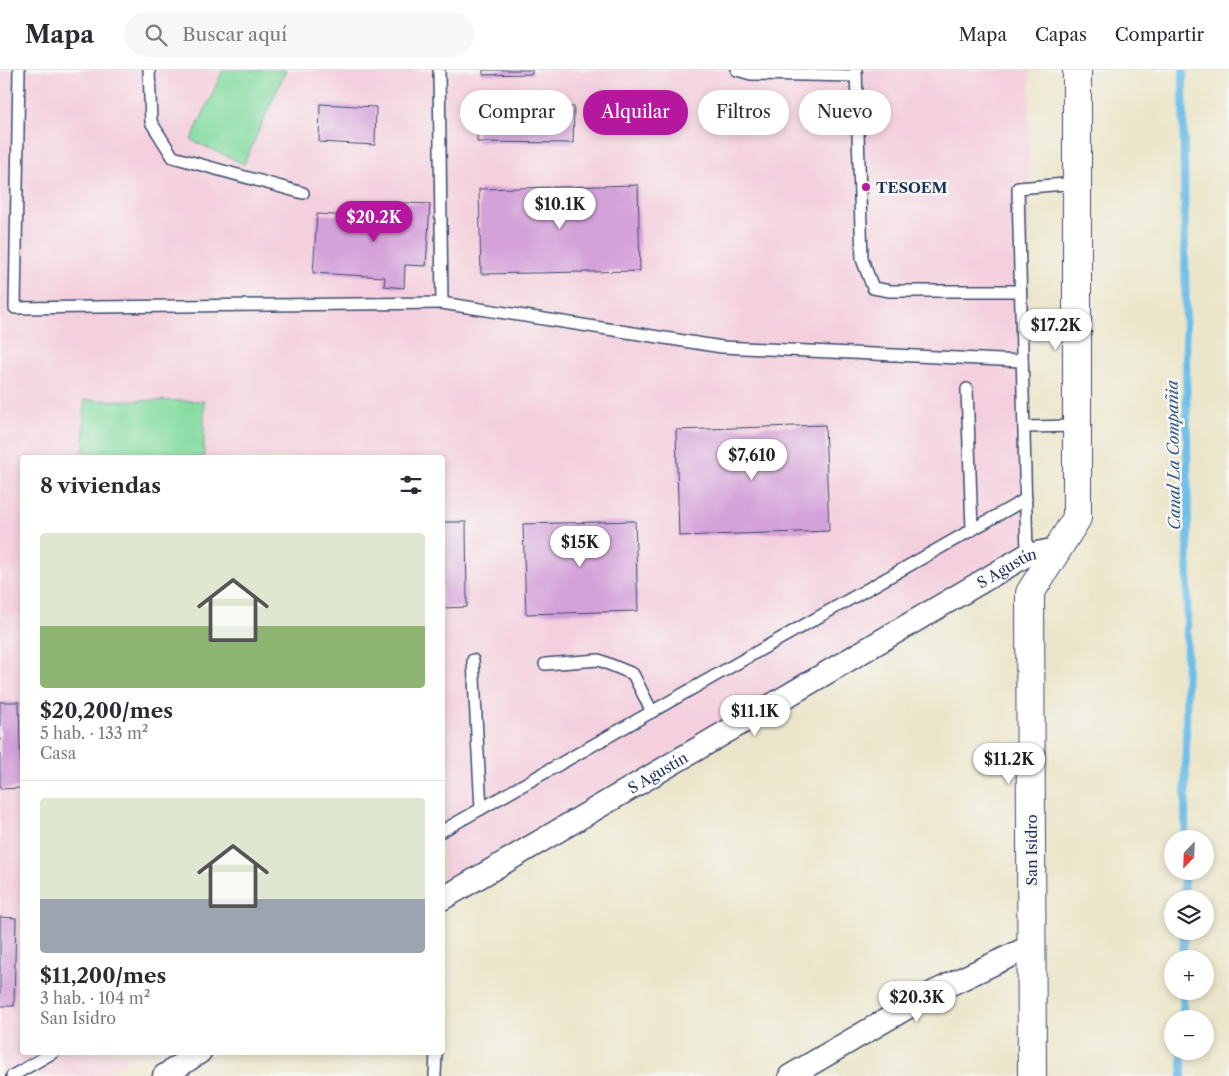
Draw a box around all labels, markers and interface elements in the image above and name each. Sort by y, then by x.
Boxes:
search box [124,12,474,57]
text: Mapa [25,20,94,49]
icon: search [142,21,170,49]
text: Buscar aquí [182,23,287,46]
text: Mapa [959,24,1007,46]
text: Capas [1035,24,1087,46]
text: Compartir [1115,24,1204,46]
chip: Comprar [460,90,573,135]
chip: Alquilar [583,90,688,135]
chip: Filtros [698,90,789,135]
chip: Nuevo [799,90,891,135]
place label: TESOEM [876,178,948,197]
marker: TESOEM [860,181,872,193]
pin: $10.1K [519,188,601,230]
text: $10.1K [535,194,585,214]
pin: $20.2K [333,200,415,243]
text: $20.2K [346,207,402,227]
pin: $17.2K [1015,308,1097,351]
text: $17.2K [1031,315,1081,335]
water label: Canal La Compañia [1162,379,1184,530]
pin: $7,610 [711,438,793,481]
text: $7,610 [728,445,776,465]
icon: filters [397,471,425,499]
text: 8 viviendas [40,473,161,498]
pin: $15K [550,526,610,568]
text: $15K [561,532,599,552]
street label: S Agustín [973,544,1039,592]
icon: home [188,565,278,655]
pin: $11.1K [714,694,796,737]
text: $20,200/mes [40,698,173,723]
text: $11.1K [731,701,779,721]
text: 5 hab. · 133 m² [40,723,148,743]
pin: $11.2K [968,742,1050,785]
text: Casa [40,743,76,763]
street label: S Agustín [624,747,691,797]
text: $11.2K [984,749,1034,769]
street label: San Isidro [1022,814,1041,886]
north arrow [1164,830,1214,880]
map controls [1164,830,1214,1060]
icon: home [188,831,278,921]
button: layers [1164,890,1214,940]
button: + [1164,950,1214,1000]
text: $11,200/mes [40,963,166,988]
pin: $20.3K [876,980,958,1023]
text: $20.3K [890,987,944,1007]
text: 3 hab. · 104 m² [40,988,150,1008]
text: San Isidro [40,1008,116,1028]
button: − [1164,1010,1214,1060]

